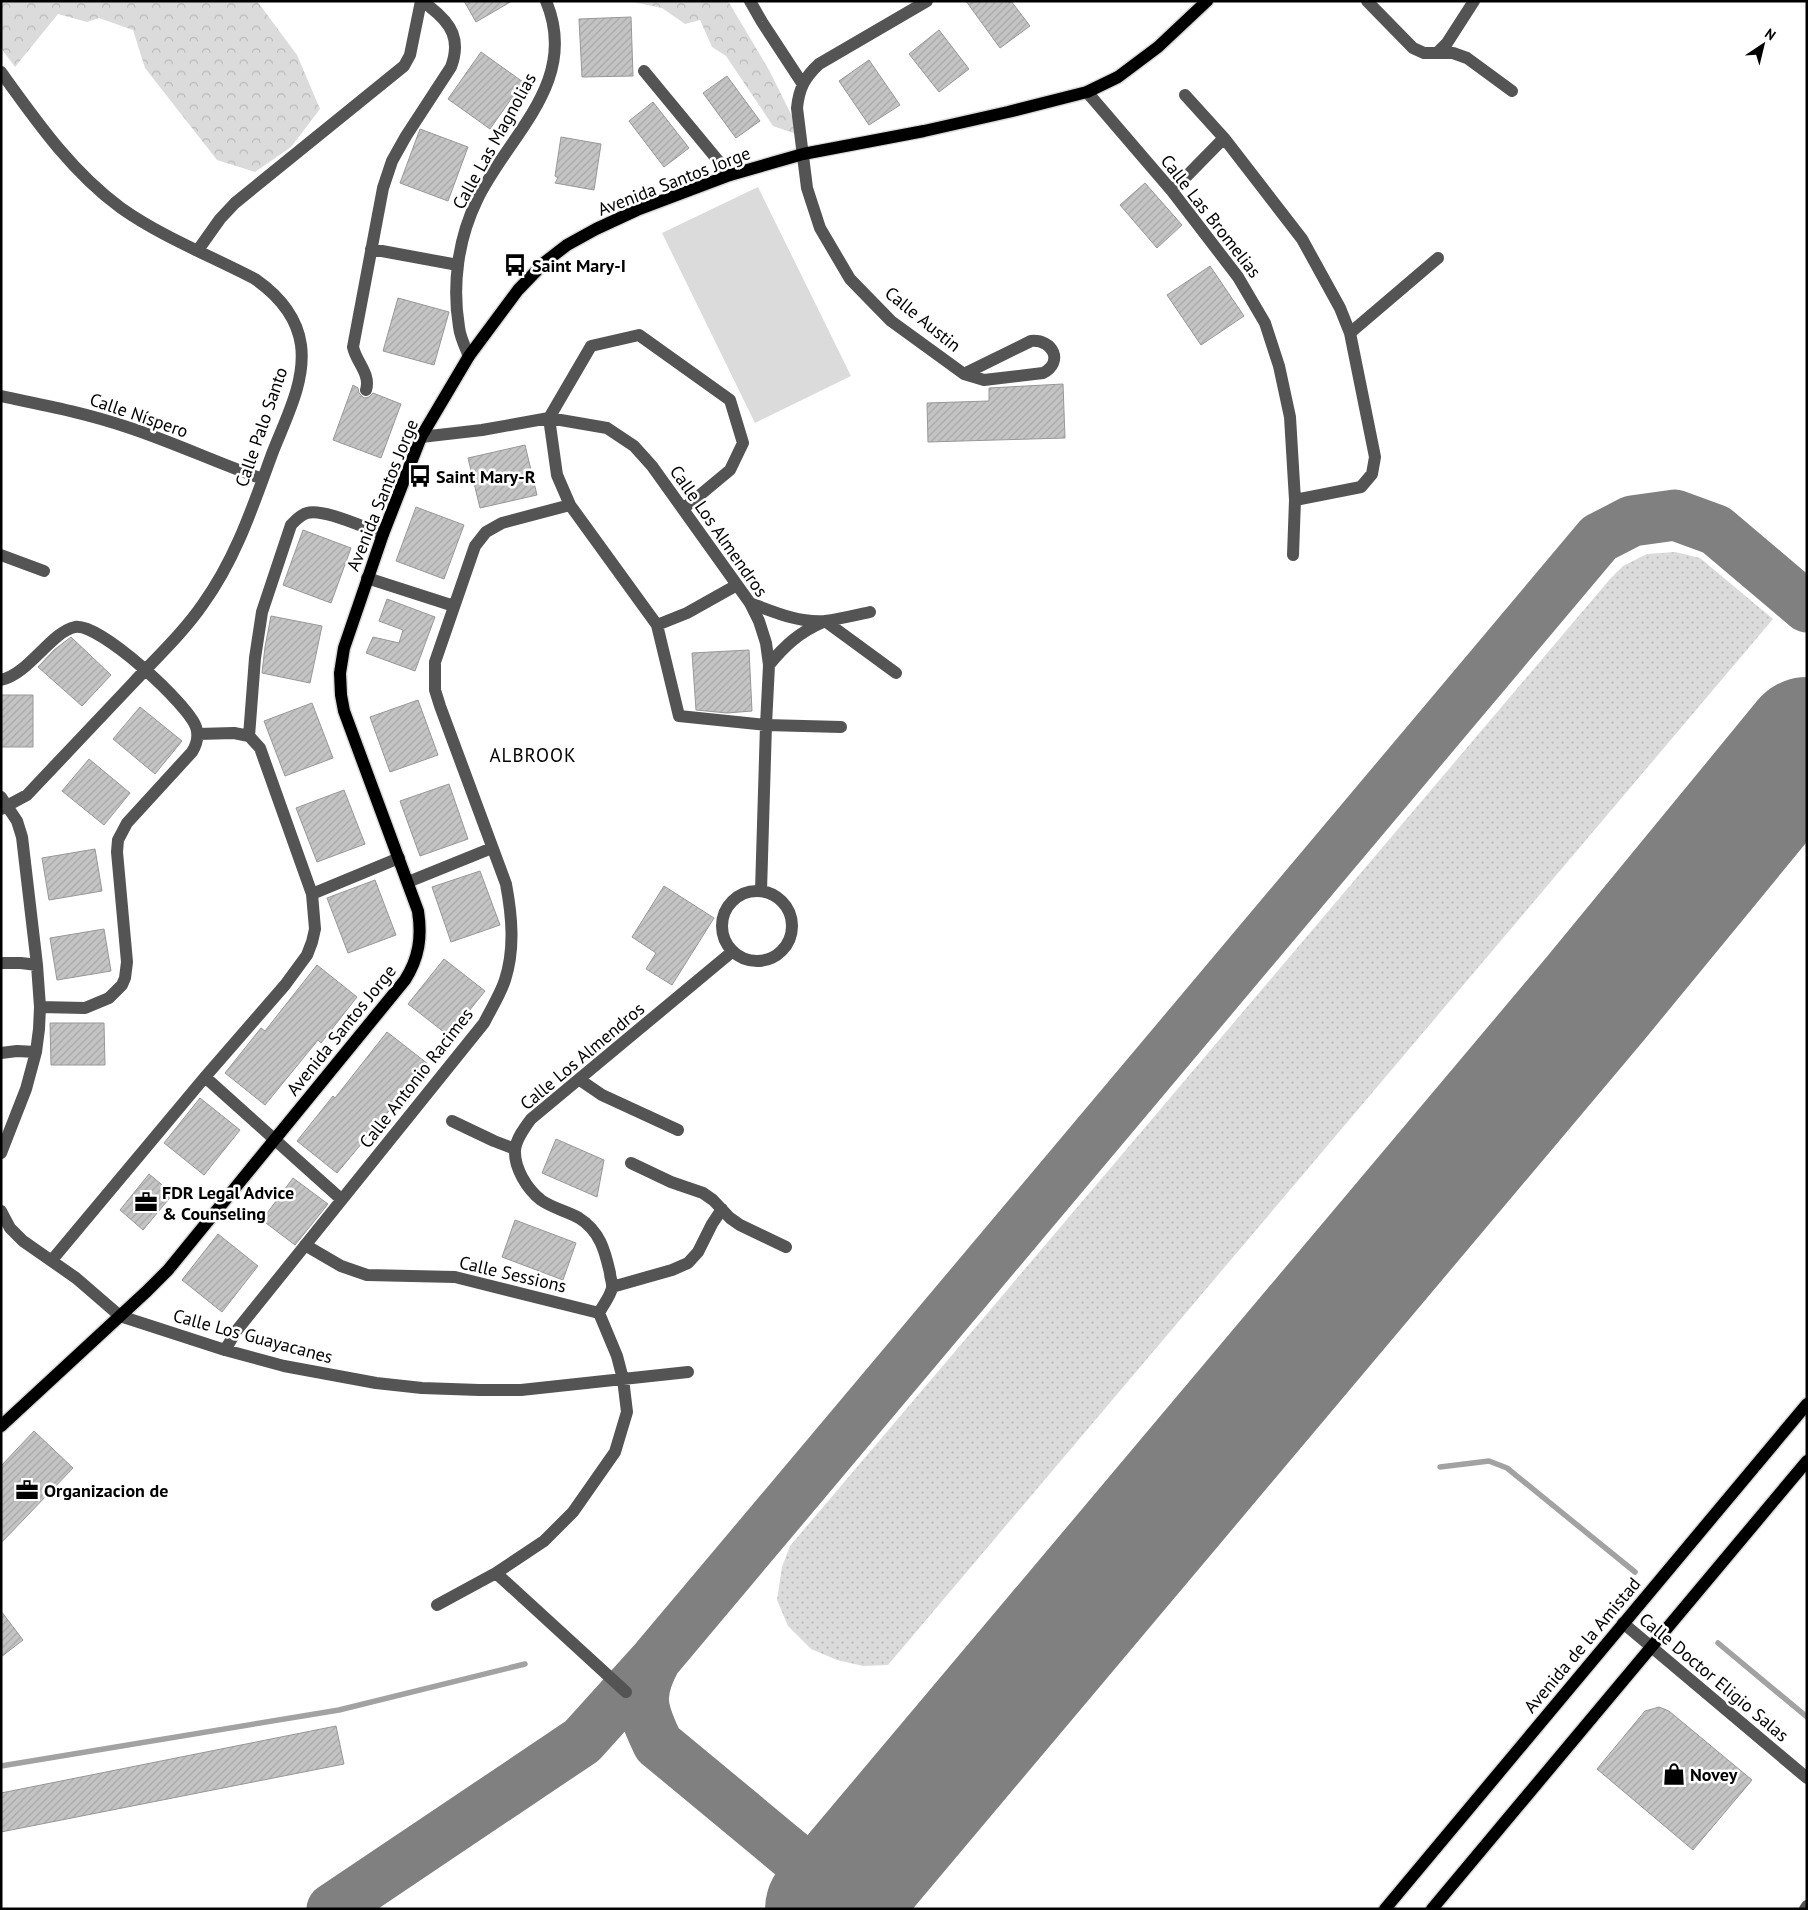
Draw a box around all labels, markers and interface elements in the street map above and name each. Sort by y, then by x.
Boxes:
north arrow [1738,20,1788,70]
text: N [1762,24,1779,44]
street label: Calle Las Magnolias [447,69,541,213]
street label: Avenida Santos Jorge [594,141,754,221]
street label: Calle Las Bromelias [1156,150,1266,282]
bus stop icon: Saint Mary-I [502,252,528,278]
place label: Saint Mary-I [532,254,626,277]
street label: Calle Austin [880,281,966,357]
street label: Calle Palo Santo [230,364,292,490]
street label: Calle Níspero [87,387,191,443]
street label: Avenida Santos Jorge [341,416,423,574]
street label: Calle Los Almendros [665,461,773,601]
bus stop icon: Saint Mary-R [407,463,433,489]
place label: Saint Mary-R [436,465,536,488]
district label: ALBROOK [489,743,577,767]
street label: Avenida Santos Jorge [281,960,401,1100]
street label: Calle Los Almendros [515,997,649,1115]
street label: Calle Antonio Racimes [354,1003,478,1153]
place label: FDR Legal Advice & Counseling [162,1181,294,1225]
office icon: FDR Legal Advice & Counseling [133,1189,159,1215]
street label: Calle Sessions [457,1251,569,1297]
street label: Calle Los Guayacanes [171,1304,335,1368]
office icon: Organizacion de [14,1477,40,1503]
place label: Organizacion de [44,1479,168,1502]
street label: Avenida de la Amistad [1519,1573,1645,1717]
street label: Calle Doctor Eligio Salas [1634,1608,1794,1746]
shop icon: Novey [1661,1761,1687,1787]
place label: Novey [1690,1763,1738,1786]

